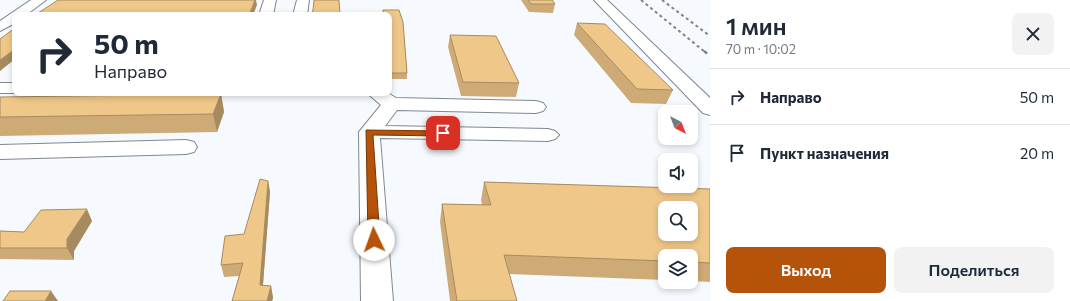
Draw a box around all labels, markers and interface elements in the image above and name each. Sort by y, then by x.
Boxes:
text: 1 мин [726,11,787,40]
button: close [1012,13,1054,55]
text: 50 m [94,26,159,60]
icon: right [28,28,80,80]
text: 70 m · 10:02 [726,41,796,57]
text: Направо [94,60,167,82]
icon: right [726,86,748,108]
text: Направо [760,88,822,106]
text: 50 m [1020,88,1054,106]
north arrow [658,105,698,145]
map controls [658,105,698,289]
pin [426,116,460,150]
icon: arrive [432,122,454,144]
icon: arrive [726,142,748,164]
text: Пункт назначения [760,144,889,162]
text: 20 m [1020,144,1054,162]
button: sound [658,153,698,193]
button: search [658,201,698,241]
position arrow [353,219,395,261]
button: Выход [726,247,886,293]
button: Поделиться [894,247,1054,293]
button: layers [658,249,698,289]

